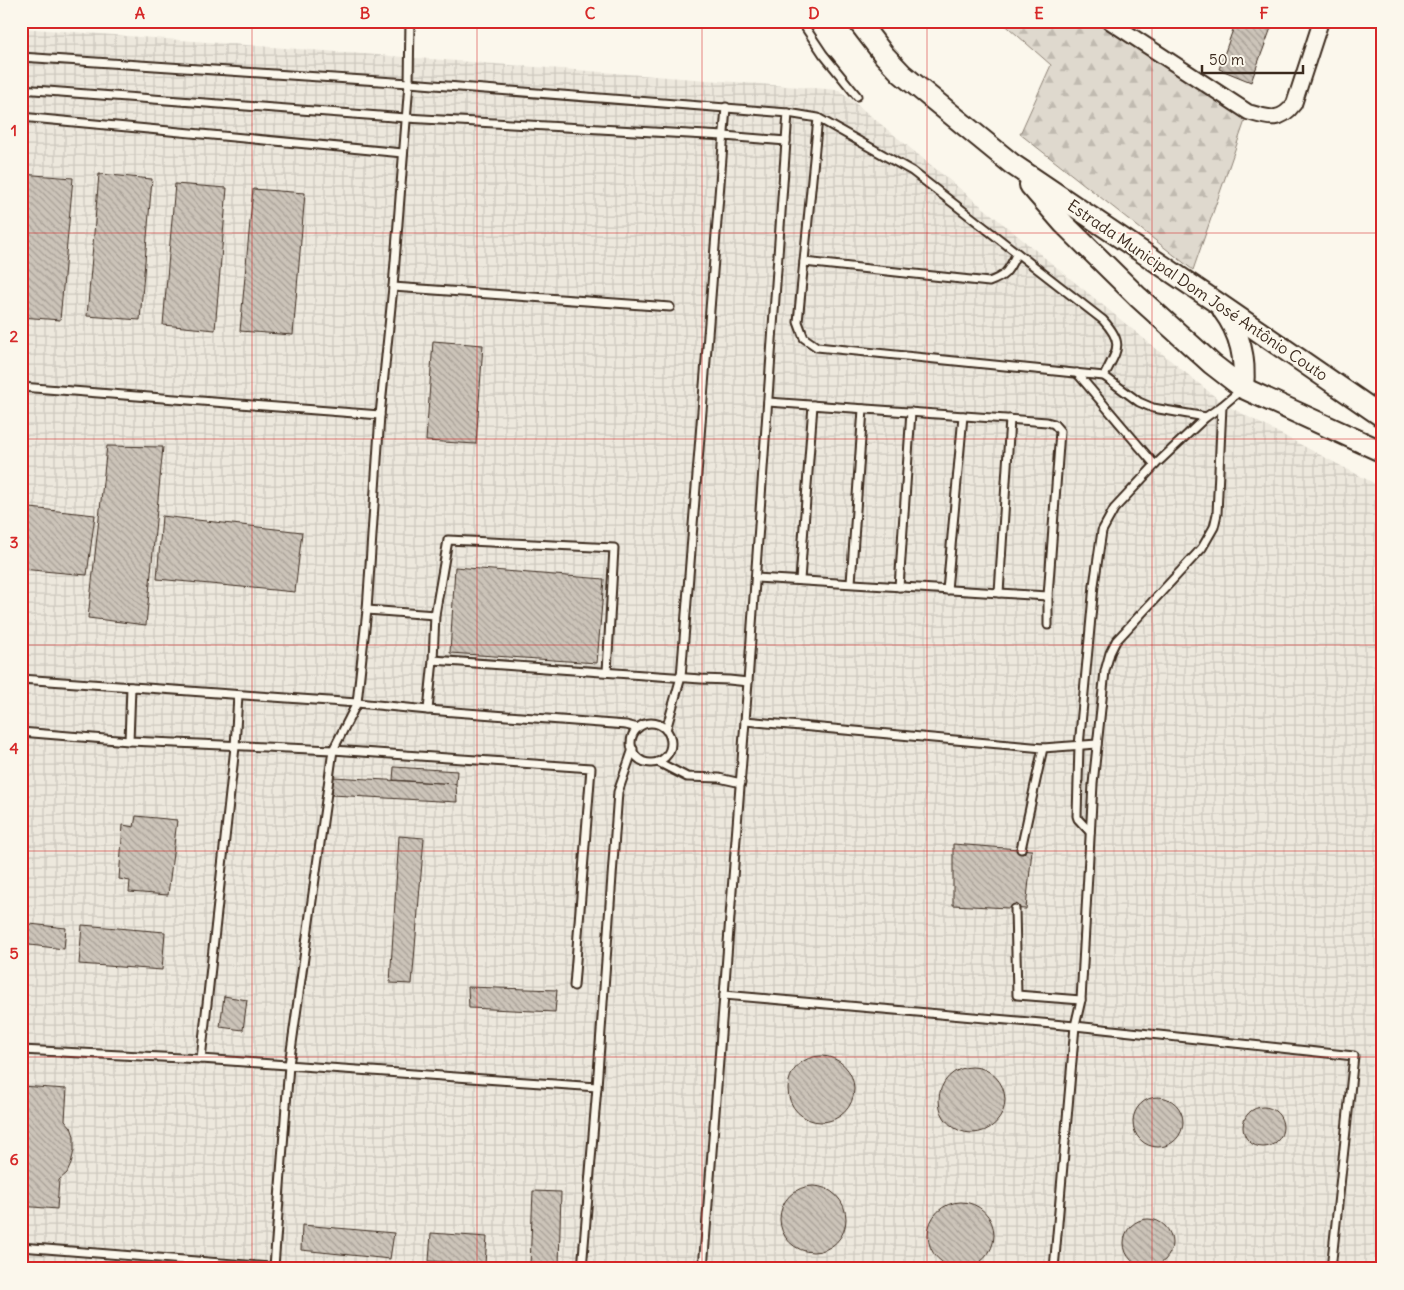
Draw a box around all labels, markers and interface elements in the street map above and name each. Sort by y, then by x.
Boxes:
text: A [135,3,145,23]
text: B [360,3,371,23]
text: C [585,3,596,23]
text: D [808,3,820,23]
text: E [1034,3,1044,23]
text: F [1259,3,1269,23]
scale bar [1202,42,1303,74]
text: 50 m [1209,50,1244,69]
text: 1 [11,120,17,140]
street label: Estrada Municipal Dom José Antônio Couto [1064,195,1332,385]
text: 2 [10,326,19,346]
text: 3 [9,532,19,552]
text: 4 [9,738,19,758]
text: 5 [9,943,19,963]
text: 6 [9,1149,19,1169]

